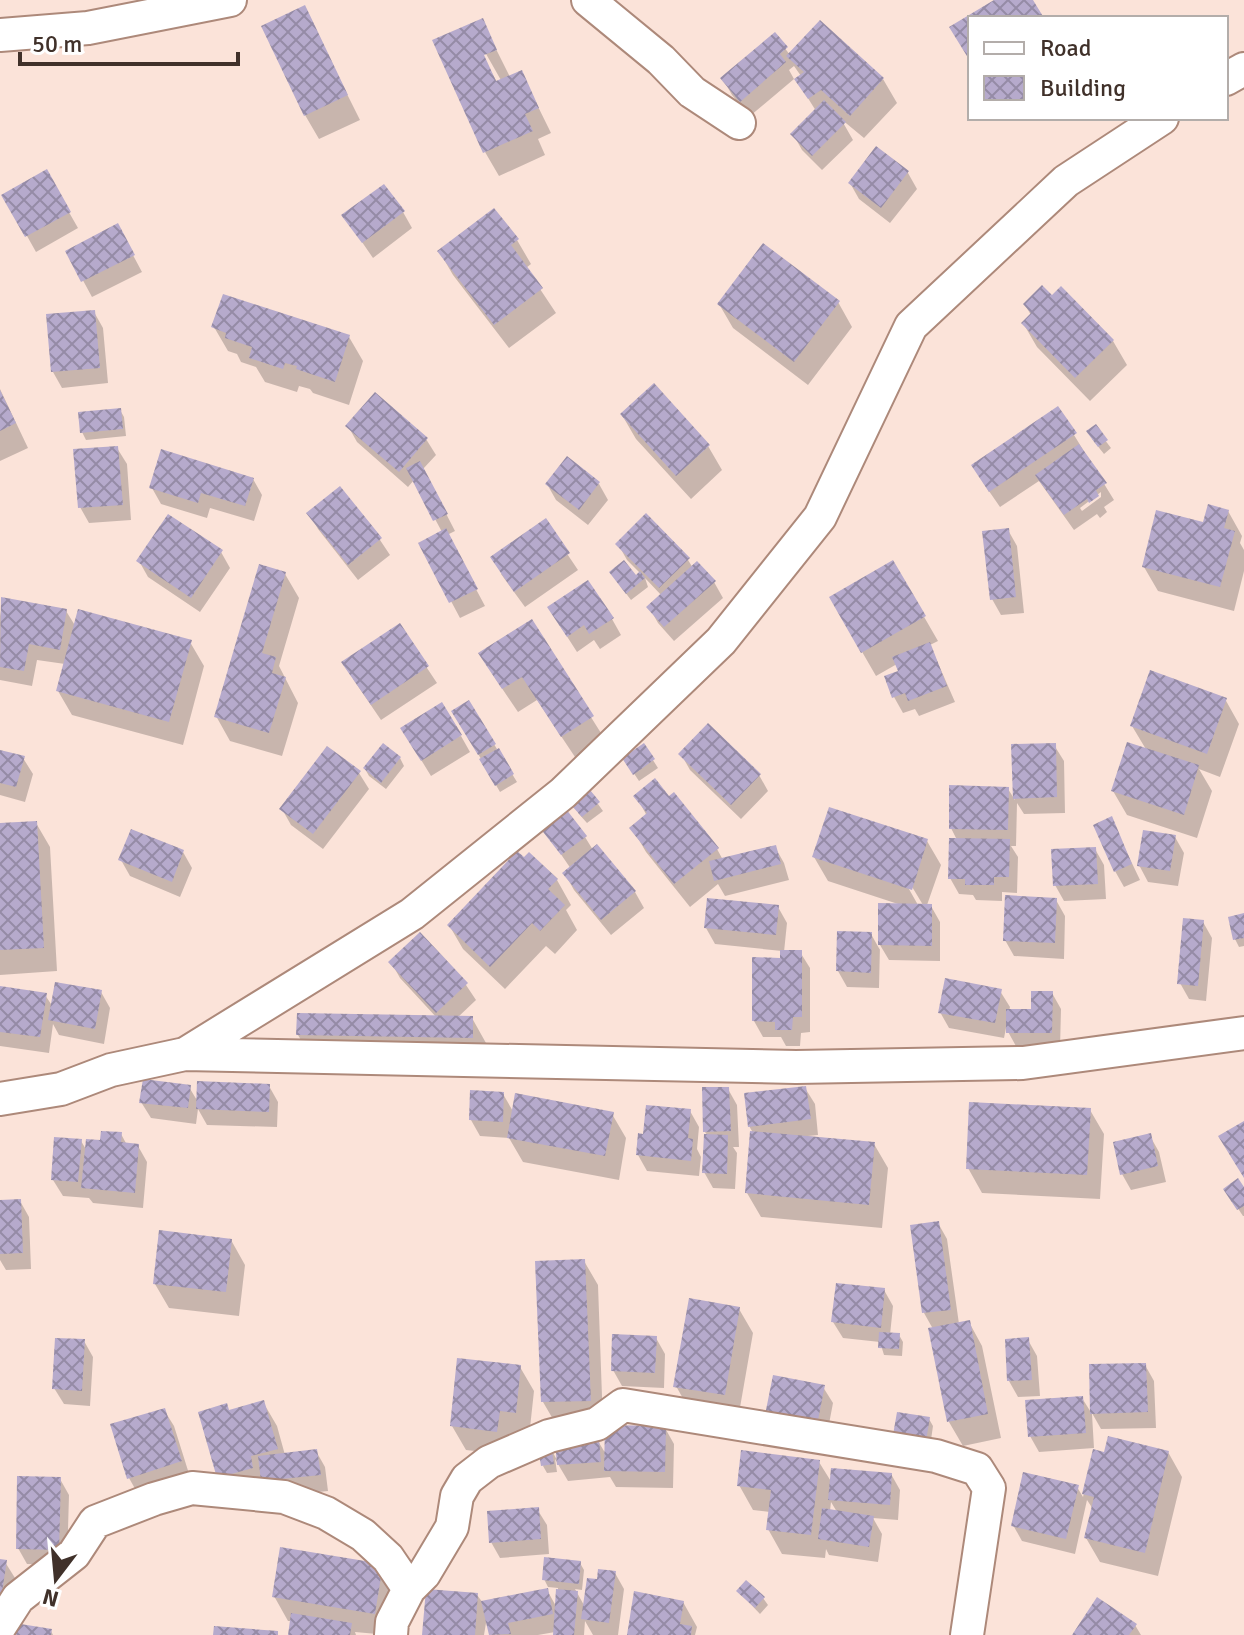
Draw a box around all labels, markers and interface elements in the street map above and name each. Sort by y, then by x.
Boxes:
scale bar [20,16,238,66]
legend [968,16,1228,120]
text: 50 m [32,29,82,59]
text: Road [1040,33,1091,63]
text: Building [1040,73,1126,103]
north arrow [16,1539,96,1619]
text: N [40,1583,62,1613]

